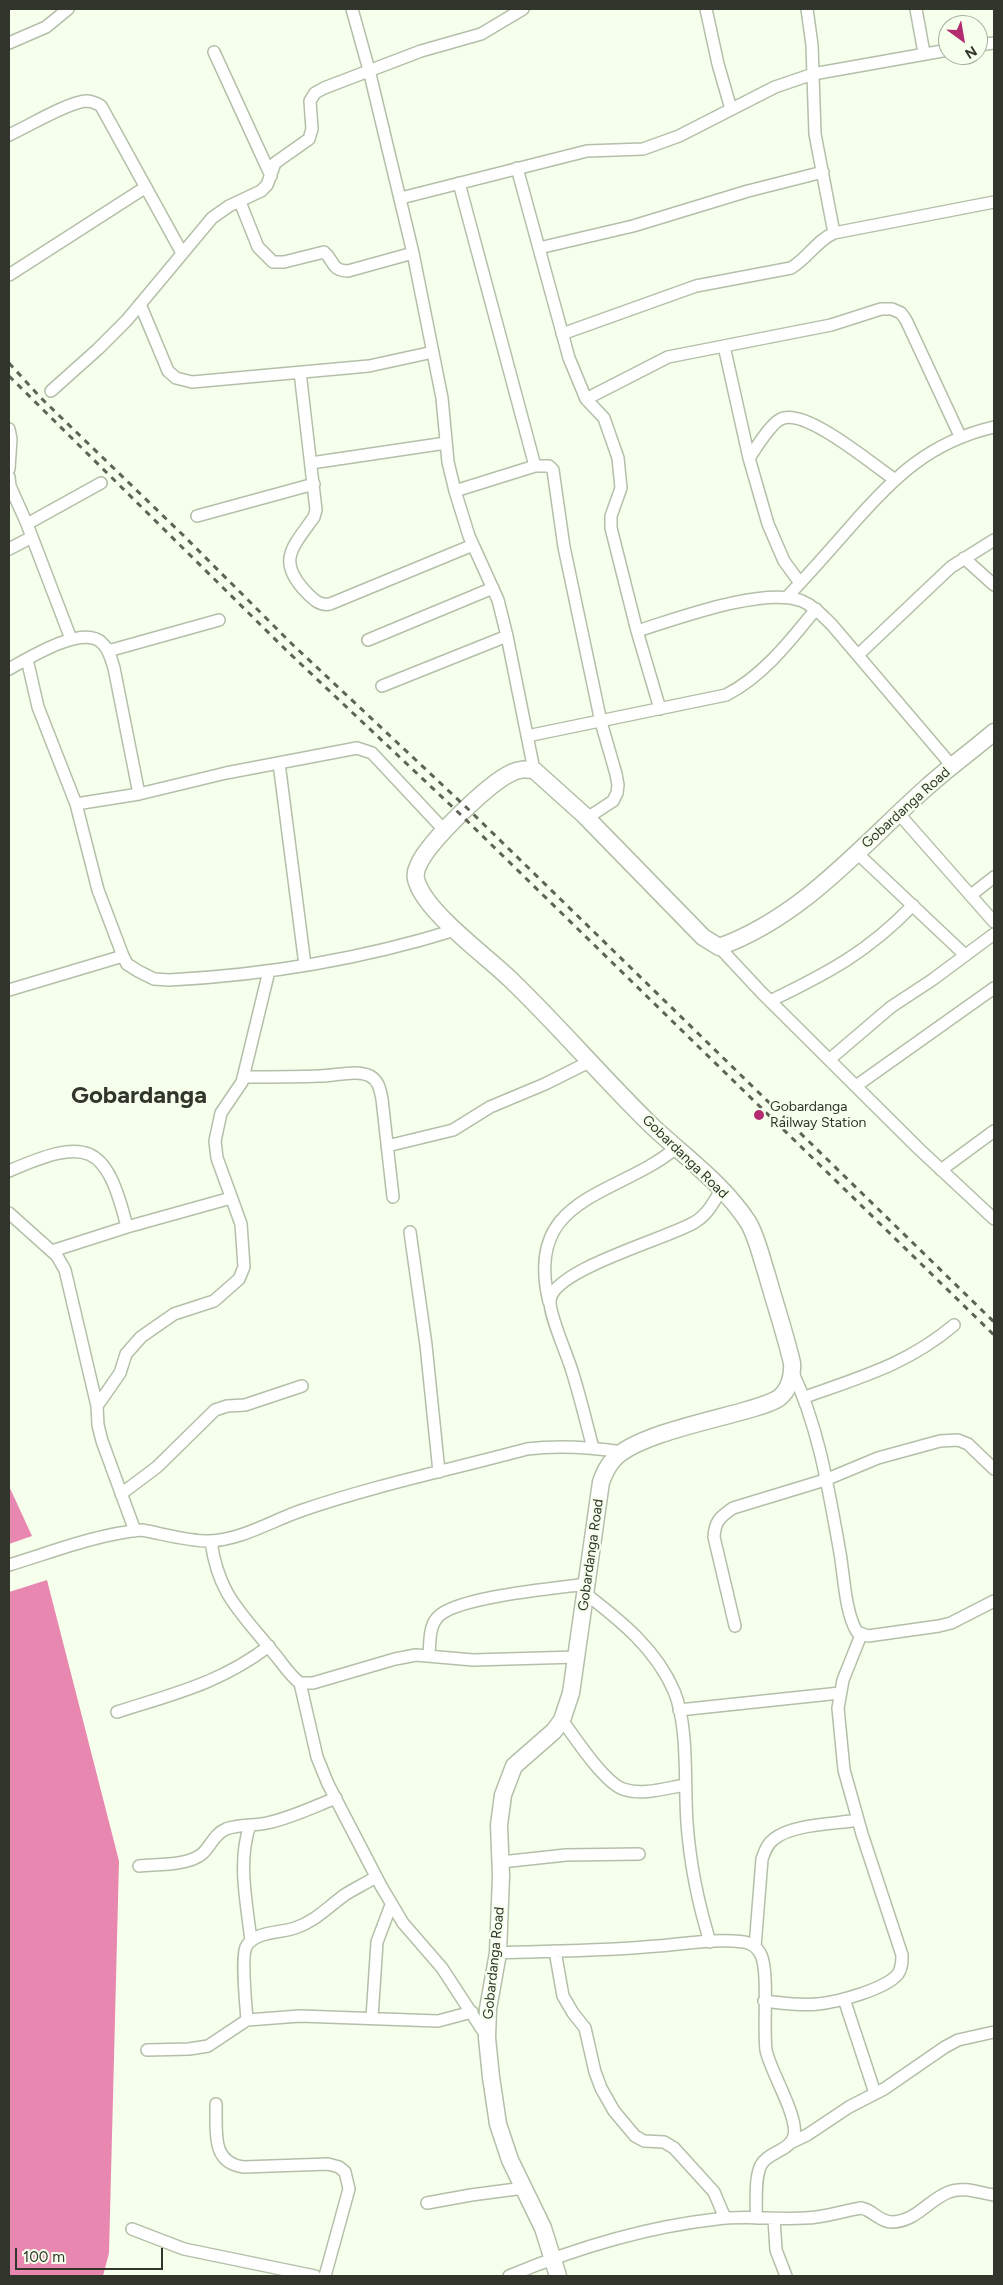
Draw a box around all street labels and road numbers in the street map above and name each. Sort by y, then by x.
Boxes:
street label: Gobardanga Road [858,764,954,852]
street label: Gobardanga Road [639,1112,731,1202]
street label: Gobardanga Road [575,1498,607,1612]
street label: Gobardanga Road [480,1906,508,2020]

